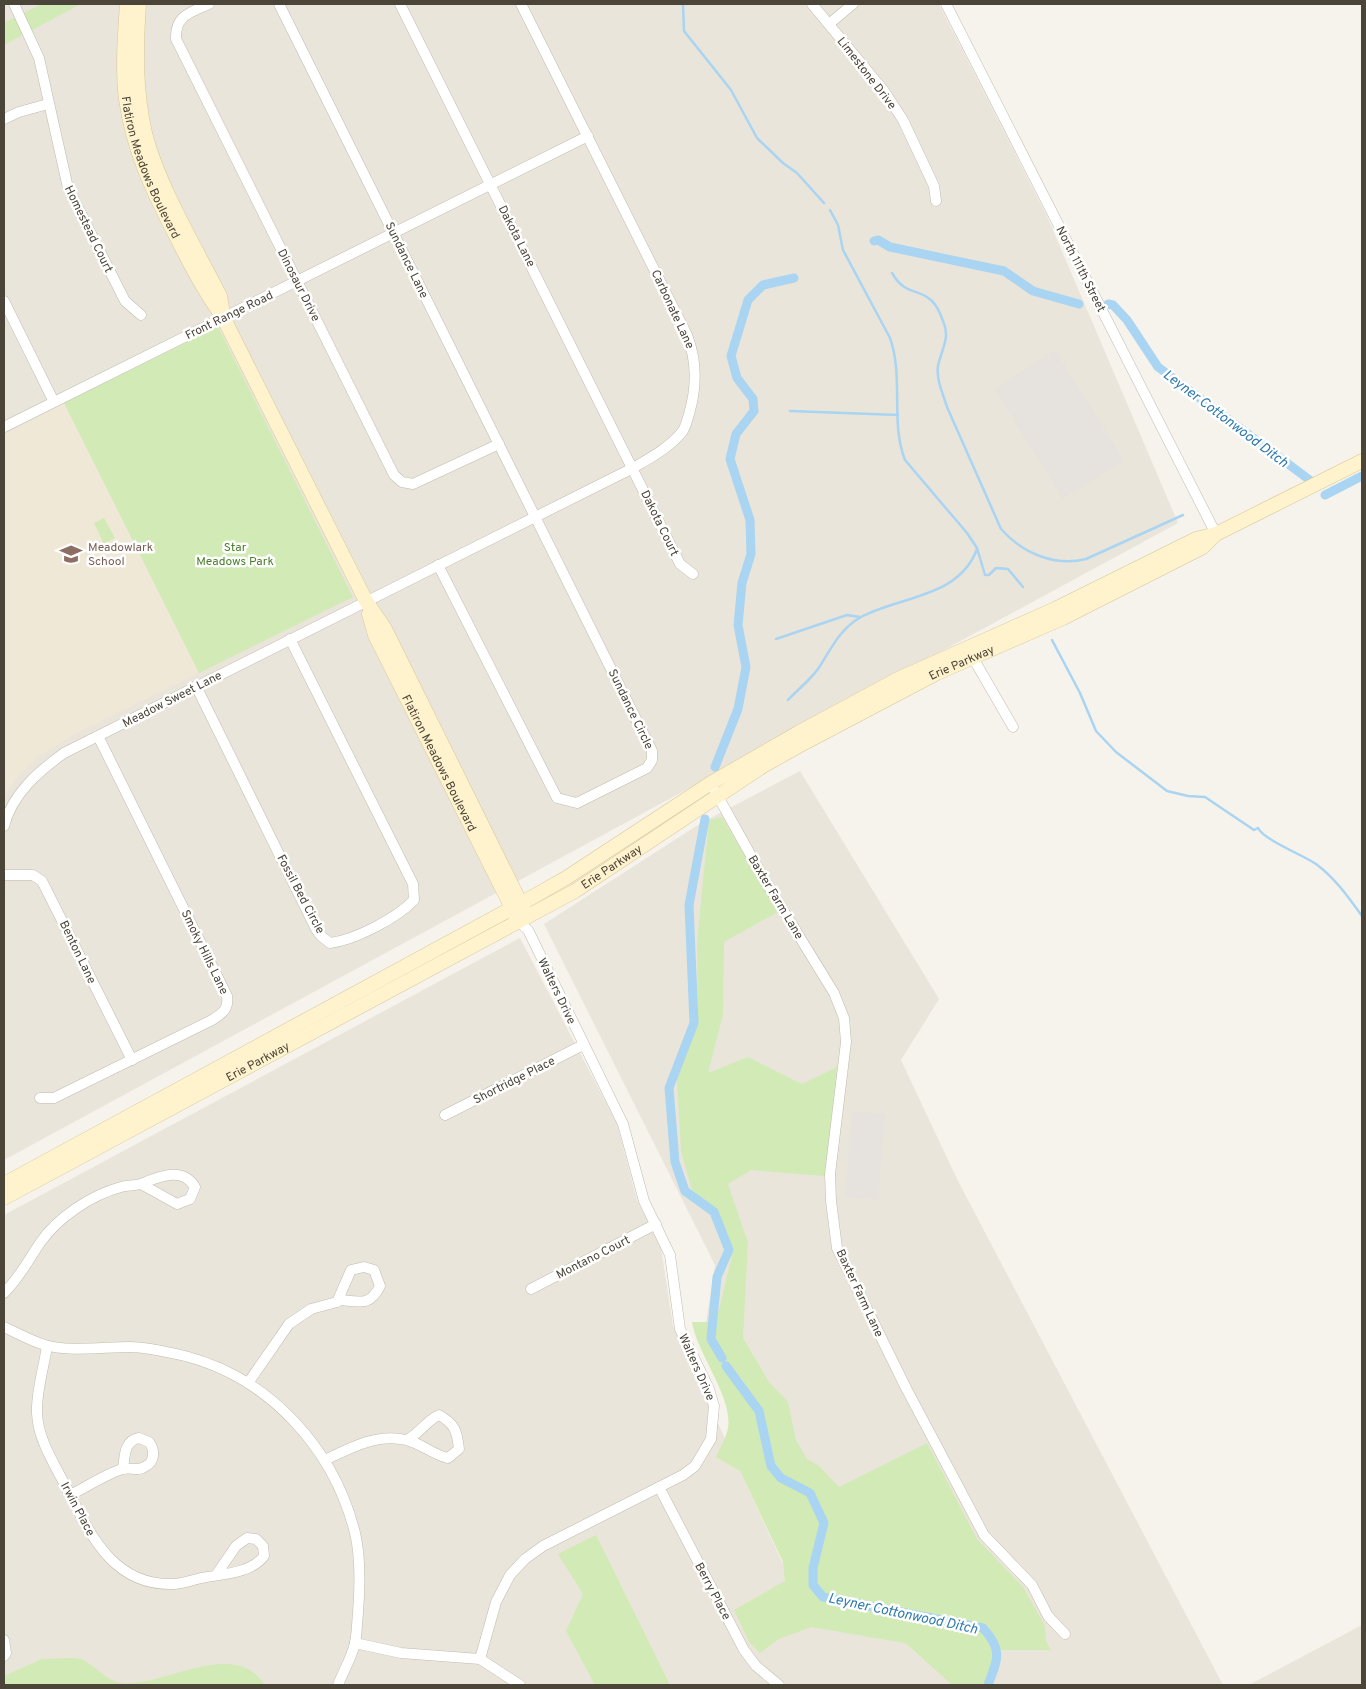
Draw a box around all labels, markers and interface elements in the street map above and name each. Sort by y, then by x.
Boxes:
street label: Limestone Drive [833,34,899,113]
street label: Flatiron Meadows Boulevard [117,95,183,242]
street label: Homestead Court [60,183,116,276]
street label: Dakota Lane [494,203,538,270]
street label: Sundance Lane [381,220,431,301]
street label: North 111th Street [1052,224,1109,315]
street label: Dinosaur Drive [273,246,323,324]
street label: Carbonate Lane [647,267,697,352]
street label: Front Range Road [183,288,276,344]
water label: Leyner Cottonwood Ditch [1159,367,1291,472]
street label: Dakota Court [636,488,682,559]
place label: Meadowlark School [88,540,153,570]
park label: Star Meadows Park [196,540,274,570]
school or university icon: Meadowlark School [58,541,84,567]
street label: Erie Parkway [926,642,997,685]
street label: Sundance Circle [604,667,656,752]
street label: Meadow Sweet Lane [120,668,225,732]
street label: Flatiron Meadows Boulevard [397,692,479,835]
street label: Erie Parkway [578,842,645,894]
street label: Fossil Bed Circle [272,852,328,937]
street label: Baxter Farm Lane [744,852,807,943]
street label: Smoky Hills Lane [177,907,232,997]
street label: Benton Lane [55,918,99,987]
street label: Walters Drive [533,956,579,1027]
street label: Erie Parkway [224,1039,293,1086]
street label: Shortridge Place [471,1053,558,1108]
street label: Montano Court [554,1232,633,1283]
street label: Baxter Farm Lane [832,1247,887,1340]
street label: Walters Drive [674,1331,718,1403]
street label: Irwin Place [56,1480,98,1539]
street label: Berry Place [690,1560,734,1623]
water label: Leyner Cottonwood Ditch [826,1590,979,1639]

